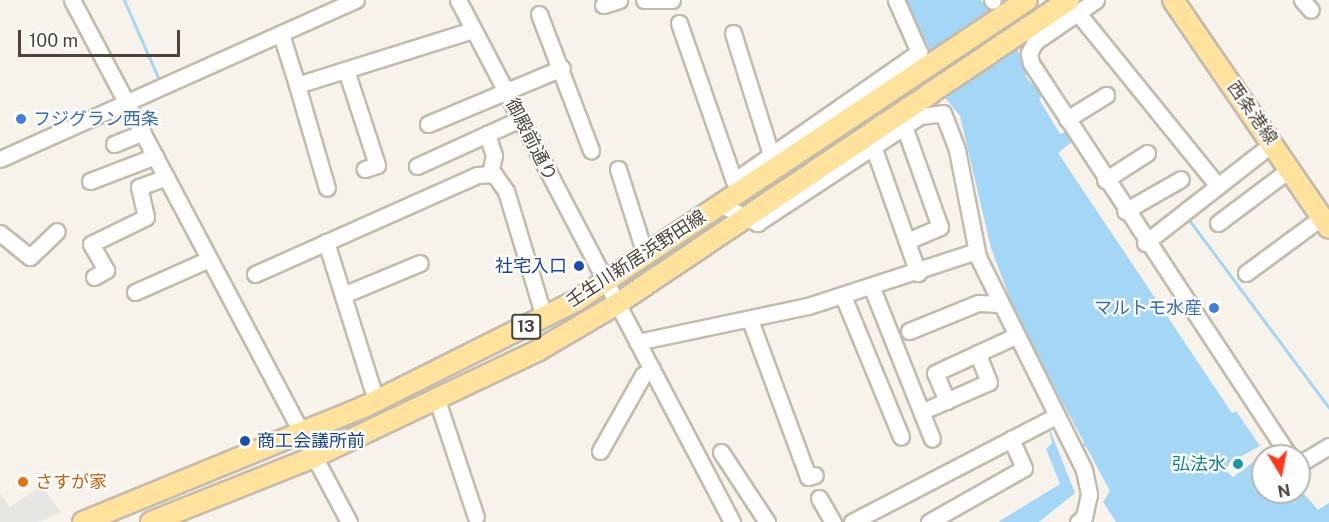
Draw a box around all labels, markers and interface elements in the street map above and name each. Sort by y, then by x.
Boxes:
scale bar [21,18,183,56]
text: 100 m [29,30,78,51]
street label: 西条港線 [1223,77,1281,149]
street label: 御殿前通り [501,95,561,185]
place label: フジグラン西条 [33,108,159,130]
marker: フジグラン西条 [14,112,28,126]
street label: 壬生川新居浜野田線 [562,206,710,312]
place label: 社宅入口 [495,255,567,277]
marker: 社宅入口 [572,259,586,273]
place label: マルトモ水産 [1094,297,1202,319]
marker: マルトモ水産 [1207,301,1221,315]
road number: 13 [511,314,541,340]
place label: 商工会議所前 [257,430,365,452]
marker: 商工会議所前 [238,434,252,448]
north arrow [1251,444,1311,504]
place label: 弘法水 [1172,453,1226,475]
marker: 弘法水 [1231,457,1245,471]
place label: さすが家 [35,471,107,493]
marker: さすが家 [16,475,30,489]
text: N [1276,480,1292,501]

